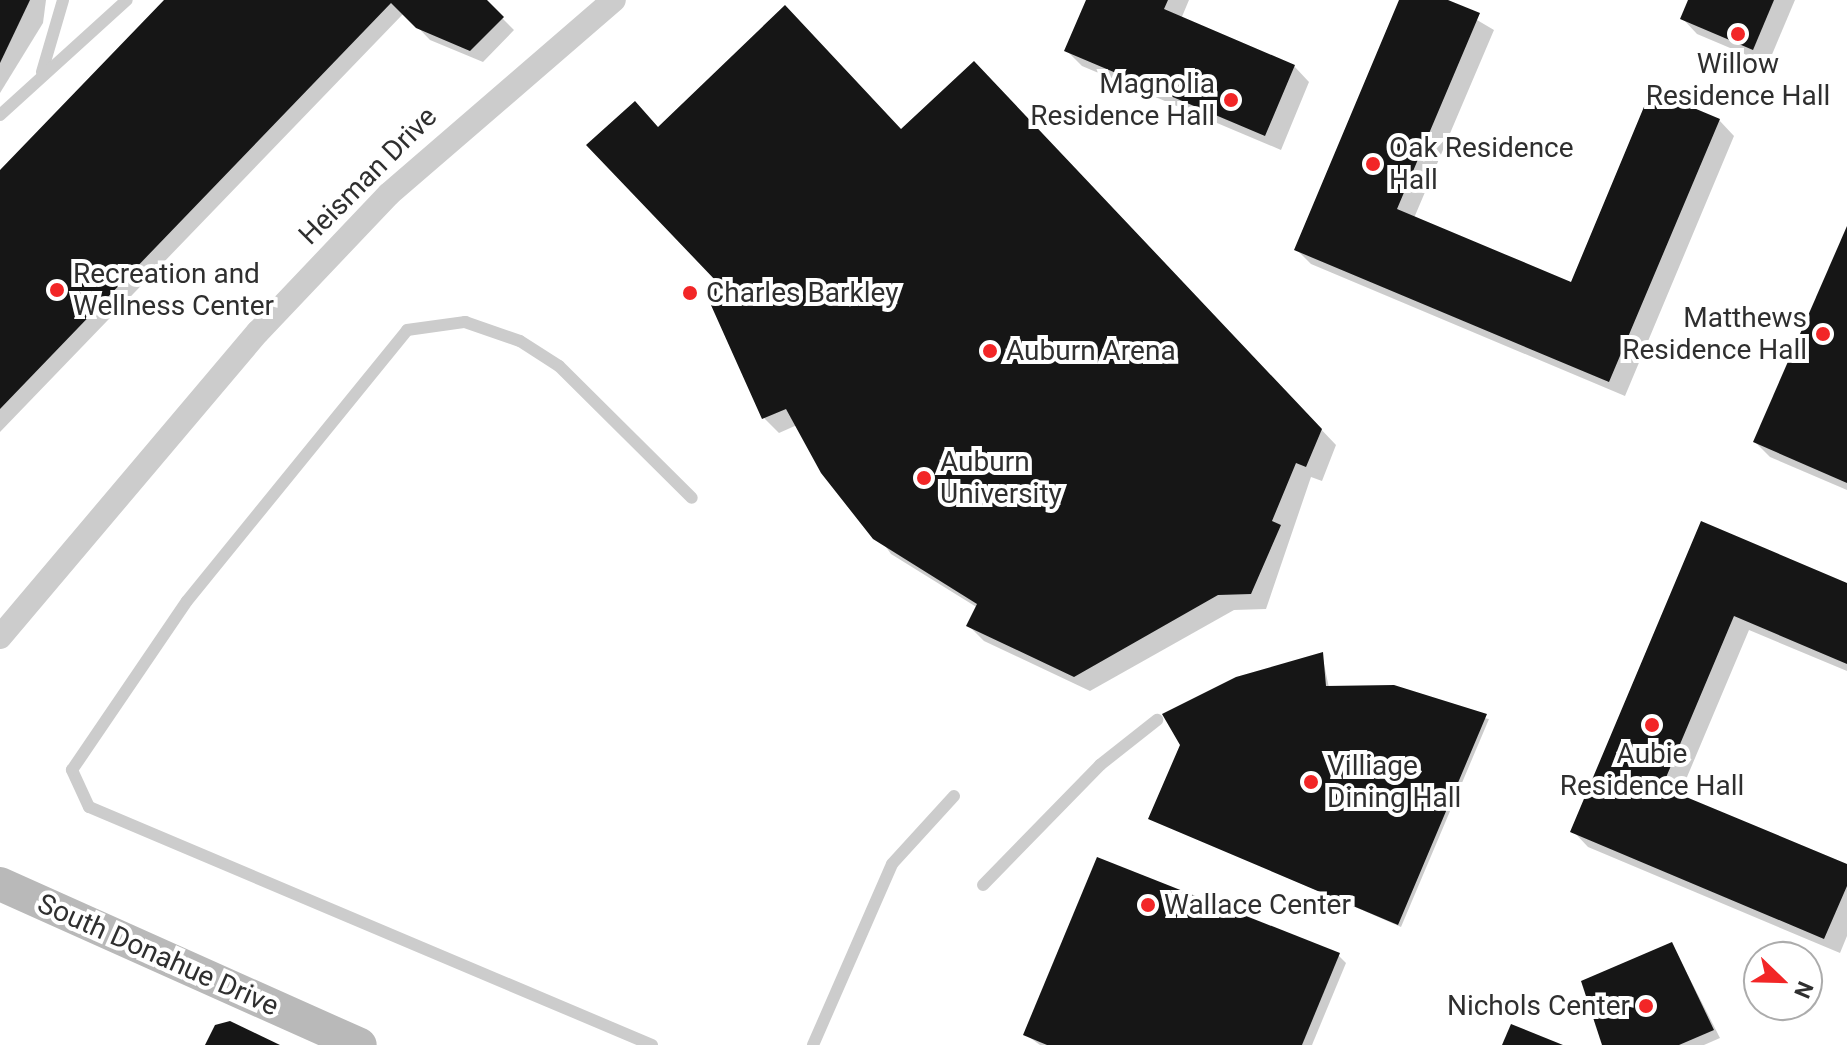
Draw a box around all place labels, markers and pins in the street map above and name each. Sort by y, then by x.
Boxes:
marker: Willow Residence Hall [1729,25,1747,43]
place label: Willow Residence Hall [1646,47,1830,113]
place label: Magnolia Residence Hall [1030,67,1215,133]
marker: Magnolia Residence Hall [1222,91,1240,109]
place label: Oak Residence Hall [1389,131,1574,197]
marker: Oak Residence Hall [1364,155,1382,173]
place label: Recreation and Wellness Center [73,257,274,323]
place label: Charles Barkley [706,276,898,310]
marker: Recreation and Wellness Center [48,281,66,299]
marker: Charles Barkley [681,284,699,302]
place label: Matthews Residence Hall [1622,301,1807,367]
marker: Matthews Residence Hall [1814,325,1832,343]
place label: Auburn Arena [1006,334,1176,368]
marker: Auburn Arena [981,342,999,360]
place label: Auburn University [940,445,1062,511]
marker: Auburn University [915,469,933,487]
marker: Aubie Residence Hall [1643,716,1661,734]
place label: Aubie Residence Hall [1560,737,1744,803]
place label: Villiage Dining Hall [1327,749,1461,815]
marker: Villiage Dining Hall [1302,773,1320,791]
place label: Wallace Center [1164,888,1351,922]
marker: Wallace Center [1139,896,1157,914]
place label: Nichols Center [1447,989,1630,1023]
marker: Nichols Center [1637,997,1655,1015]

